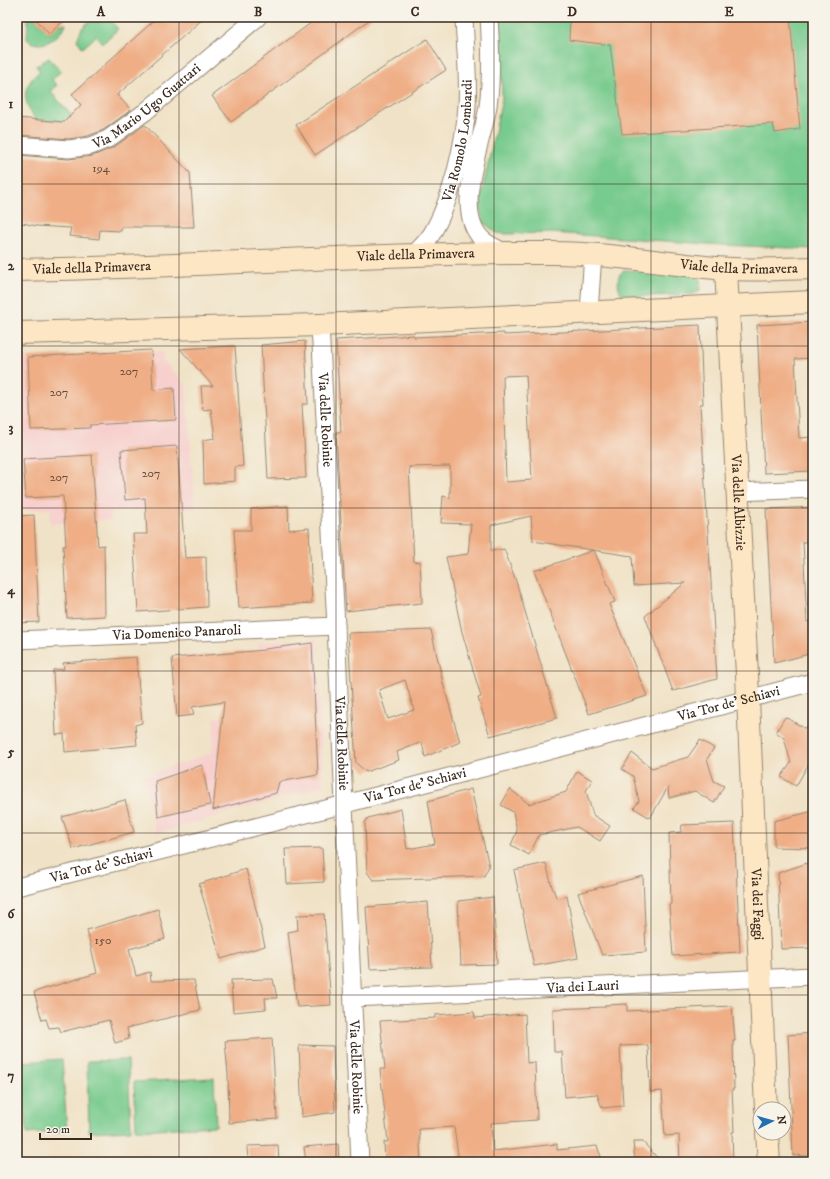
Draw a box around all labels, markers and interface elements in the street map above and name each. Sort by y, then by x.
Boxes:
text: A [96,4,106,20]
text: B [254,4,262,20]
text: C [411,4,420,20]
text: D [567,4,577,20]
text: E [724,4,734,20]
street label: Via Mario Ugo Guattari [89,59,205,154]
street label: Via Romolo Lombardi [438,79,477,205]
text: 1 [9,96,14,112]
house number: 194 [92,161,111,176]
street label: Viale della Primavera [355,244,475,266]
street label: Viale della Primavera [678,255,798,278]
street label: Viale della Primavera [32,257,151,279]
text: 2 [8,258,15,274]
house number: 207 [120,364,138,379]
street label: Via delle Robinie [313,371,337,468]
house number: 207 [50,385,68,400]
text: 3 [9,420,14,436]
street label: Via delle Albizzie [727,453,750,551]
house number: 207 [142,466,160,481]
house number: 207 [50,470,68,485]
text: 4 [6,582,15,599]
street label: Via Domenico Panaroli [111,621,242,645]
street label: Via Tor de' Schiavi [675,682,782,726]
street label: Via delle Robinie [330,695,352,791]
text: 5 [7,744,15,760]
street label: Via Tor de' Schiavi [361,764,469,808]
street label: Via Tor de' Schiavi [47,844,155,888]
street label: Via dei Faggi [746,867,768,941]
text: 6 [8,906,16,922]
house number: 150 [95,933,111,948]
street label: Via dei Lauri [545,976,620,998]
street label: Via delle Robinie [345,1019,367,1115]
text: 7 [8,1068,15,1084]
north arrow [752,1101,792,1141]
scale bar [40,1115,91,1141]
text: N [774,1115,788,1125]
text: 20 m [46,1122,70,1137]

